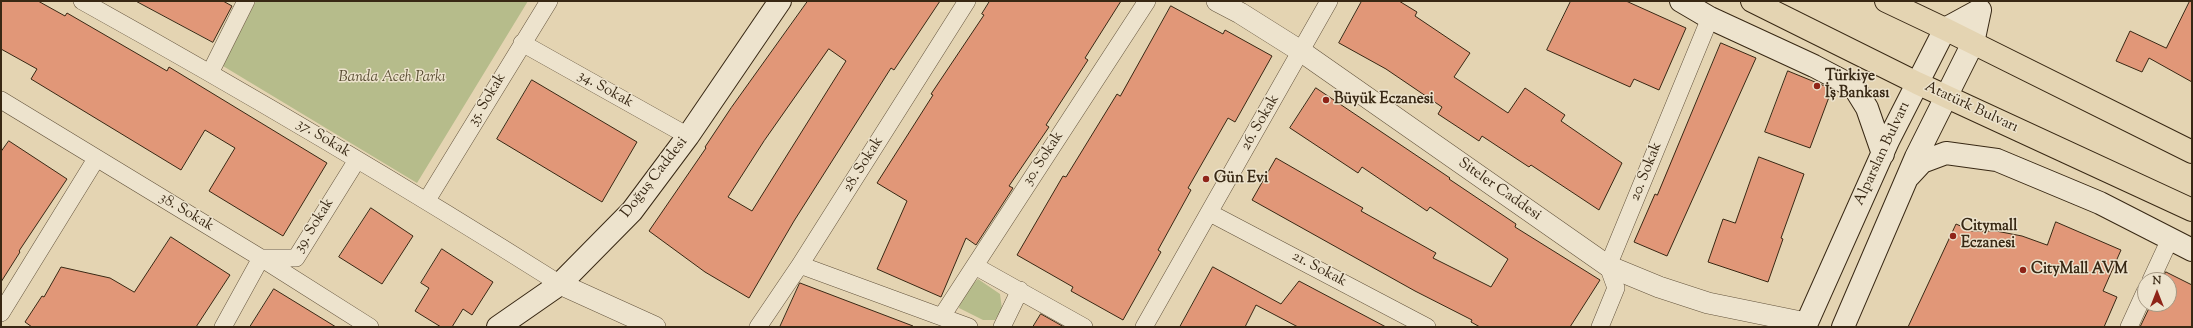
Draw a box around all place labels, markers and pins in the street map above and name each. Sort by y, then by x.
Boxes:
place label: Türkiye İş Bankası [1825,68,1889,103]
marker: Türkiye İş Bankası [1812,81,1822,91]
place label: Büyük Eczanesi [1334,91,1434,109]
marker: Büyük Eczanesi [1321,95,1331,105]
place label: Gün Evi [1214,170,1268,188]
marker: Gün Evi [1201,174,1211,184]
place label: Citymall Eczanesi [1961,218,2017,253]
marker: Citymall Eczanesi [1948,231,1958,241]
place label: CityMall AVM [2031,261,2128,279]
marker: CityMall AVM [2018,265,2028,275]

